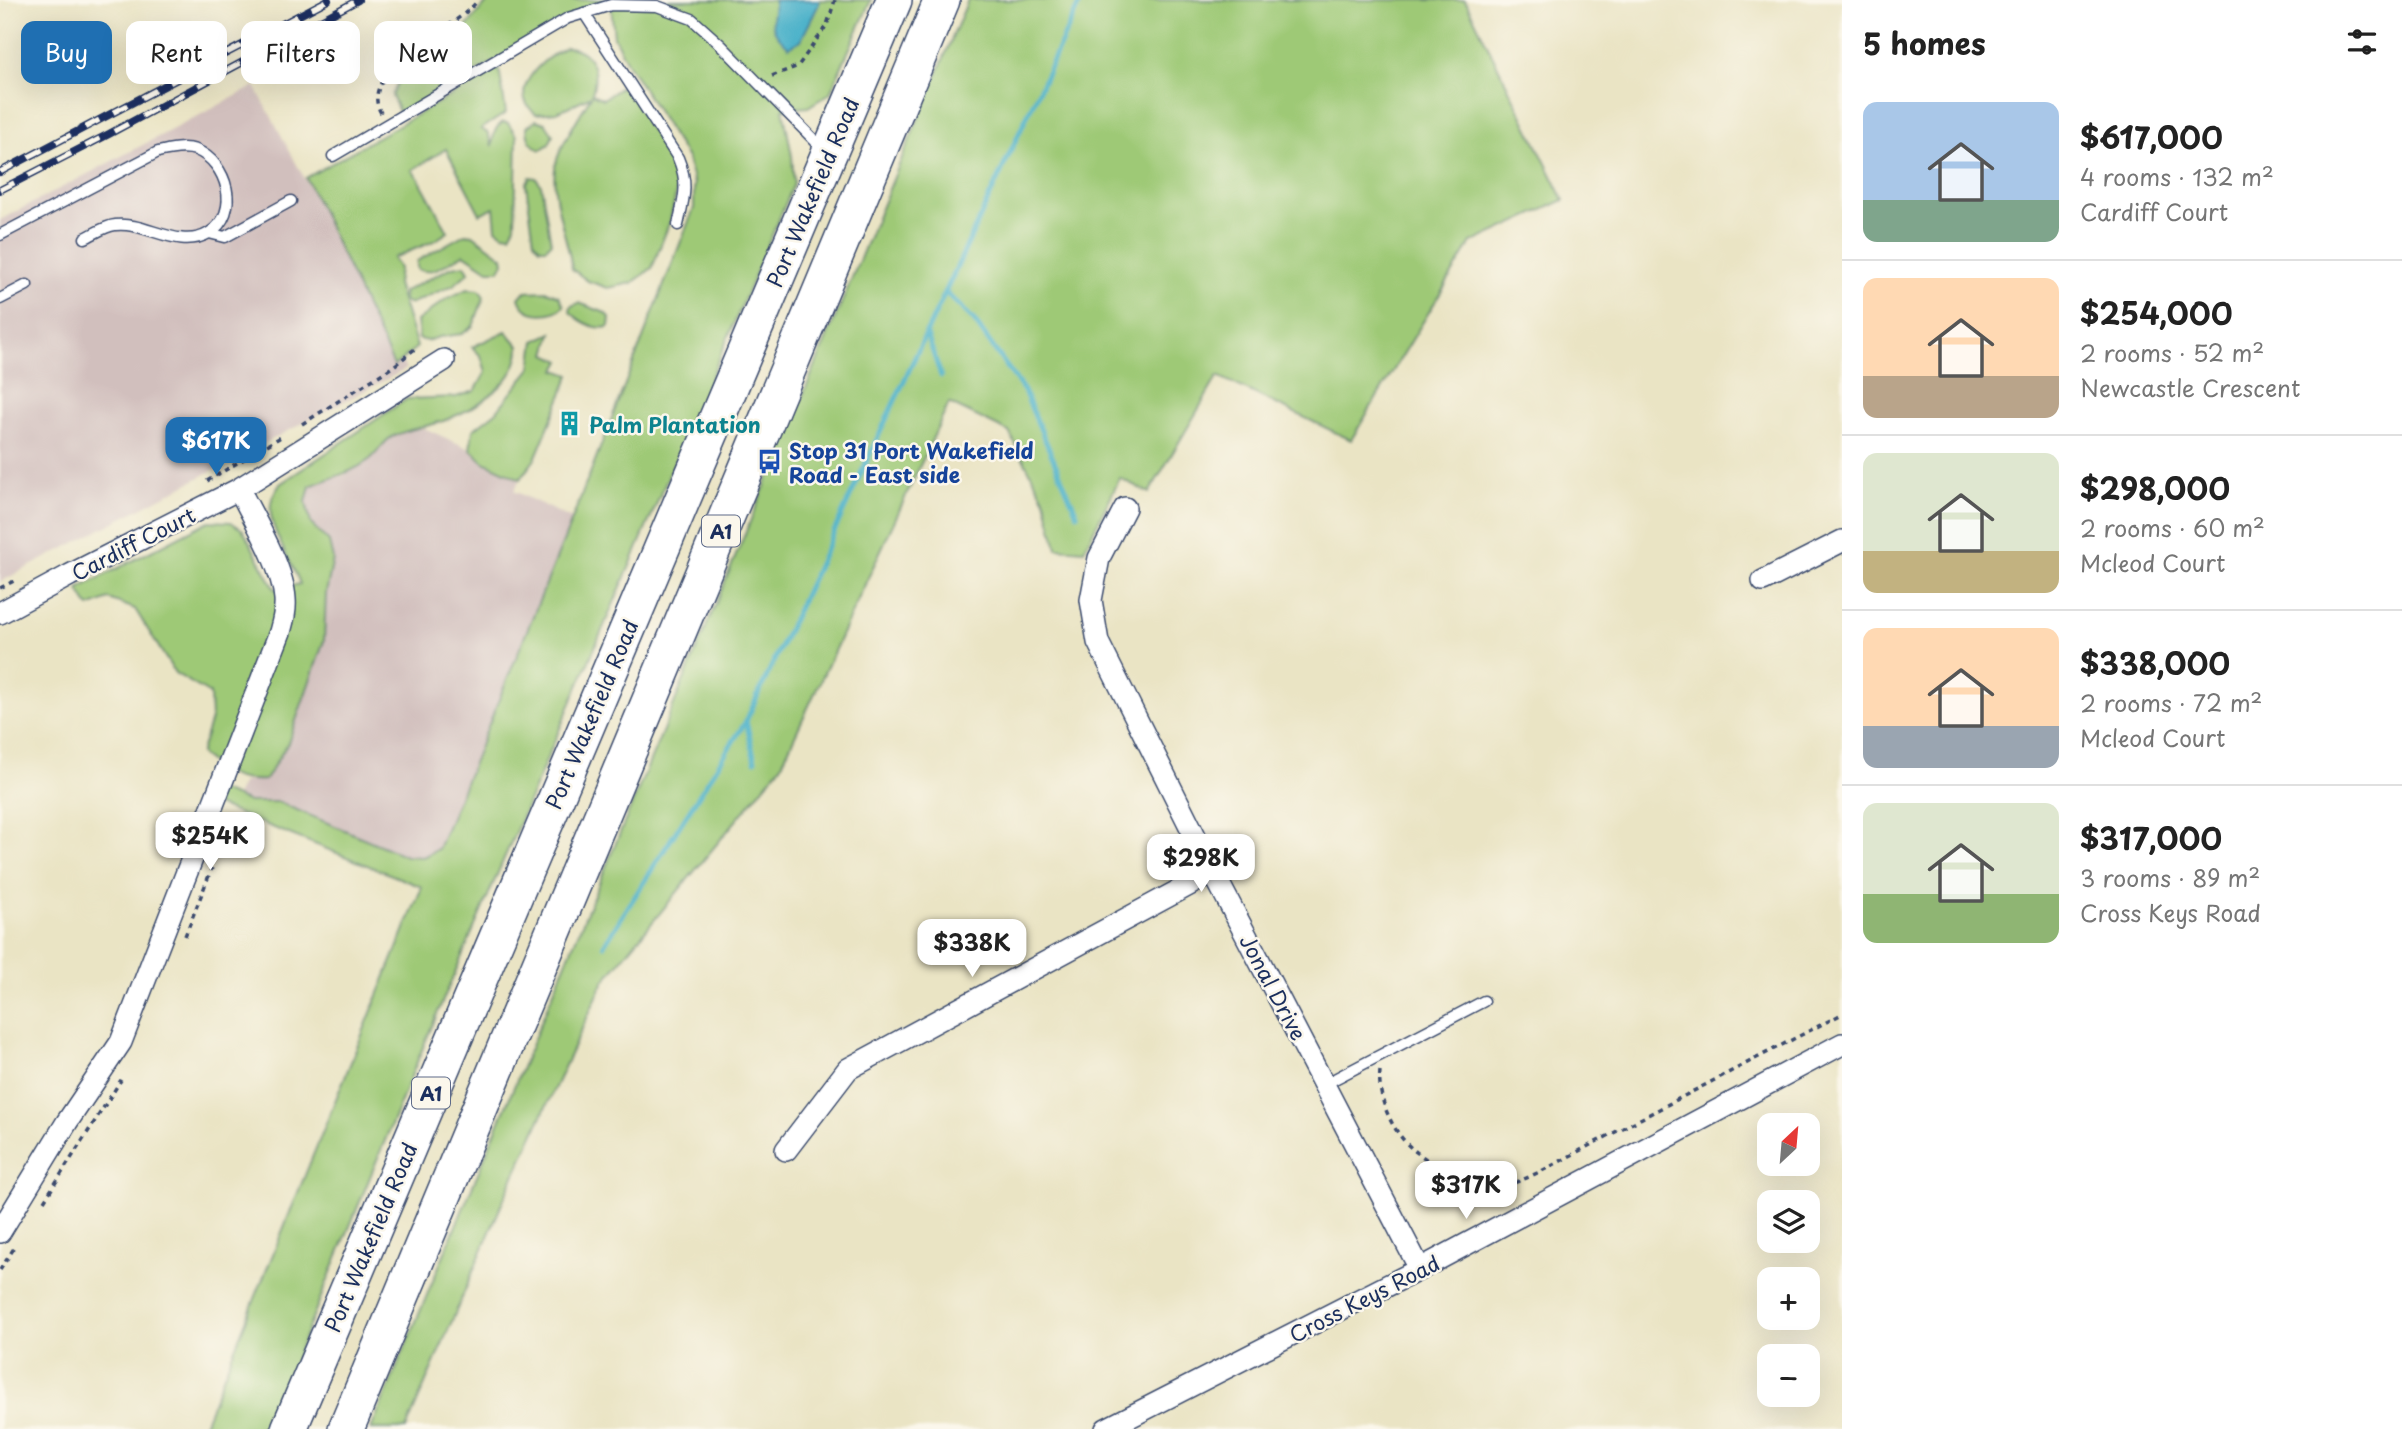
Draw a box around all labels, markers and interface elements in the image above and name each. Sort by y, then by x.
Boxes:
text: 5 homes [1863,20,1986,65]
chip: Buy [21,21,112,84]
chip: Rent [126,21,227,84]
chip: Filters [241,21,360,84]
chip: New [374,21,472,84]
icon: filters [2343,23,2381,61]
street label: Port Wakefield Road [758,92,866,292]
text: $617,000 [2080,114,2223,159]
icon: home [1919,130,2003,214]
text: 4 rooms · 132 m² [2080,159,2274,194]
text: Cardiff Court [2080,194,2228,229]
text: $254,000 [2080,290,2233,335]
icon: home [1919,306,2003,390]
text: 2 rooms · 52 m² [2080,335,2264,370]
text: Newcastle Crescent [2080,370,2300,405]
place label: Palm Plantation [589,408,761,440]
building icon: Palm Plantation [555,410,583,438]
pin: $617K [167,418,265,477]
text: $617K [181,422,251,457]
place label: Stop 31 Port Wakefield Road - East side [789,434,1034,490]
bus stop icon: Stop 31 Port Wakefield Road - East side [755,448,783,476]
text: $298,000 [2080,465,2230,510]
icon: home [1919,481,2003,565]
street label: Cardiff Court [65,498,201,588]
text: 2 rooms · 60 m² [2080,510,2265,545]
road number: A1 [702,516,740,546]
text: Mcleod Court [2080,545,2225,580]
street label: Port Wakefield Road [537,614,645,814]
text: $338,000 [2080,640,2230,685]
icon: home [1919,656,2003,740]
text: 2 rooms · 72 m² [2080,685,2262,720]
text: Mcleod Court [2080,720,2225,755]
pin: $254K [161,812,259,872]
text: $317,000 [2080,815,2222,860]
text: $254K [172,817,248,852]
icon: home [1919,831,2003,915]
pin: $298K [1152,834,1250,894]
text: $298K [1163,839,1239,874]
text: 3 rooms · 89 m² [2080,860,2260,895]
text: Cross Keys Road [2080,895,2261,930]
pin: $338K [923,920,1021,979]
text: $338K [933,924,1011,959]
street label: Jonal Drive [1233,928,1315,1046]
road number: A1 [412,1078,450,1108]
north arrow [1757,1113,1820,1176]
map controls [1757,1113,1820,1407]
street label: Port Wakefield Road [316,1137,424,1337]
pin: $317K [1417,1162,1515,1221]
text: $317K [1431,1166,1501,1201]
button: layers [1757,1190,1820,1253]
street label: Cross Keys Road [1283,1246,1445,1350]
button: + [1757,1267,1820,1330]
button: − [1757,1344,1820,1407]

